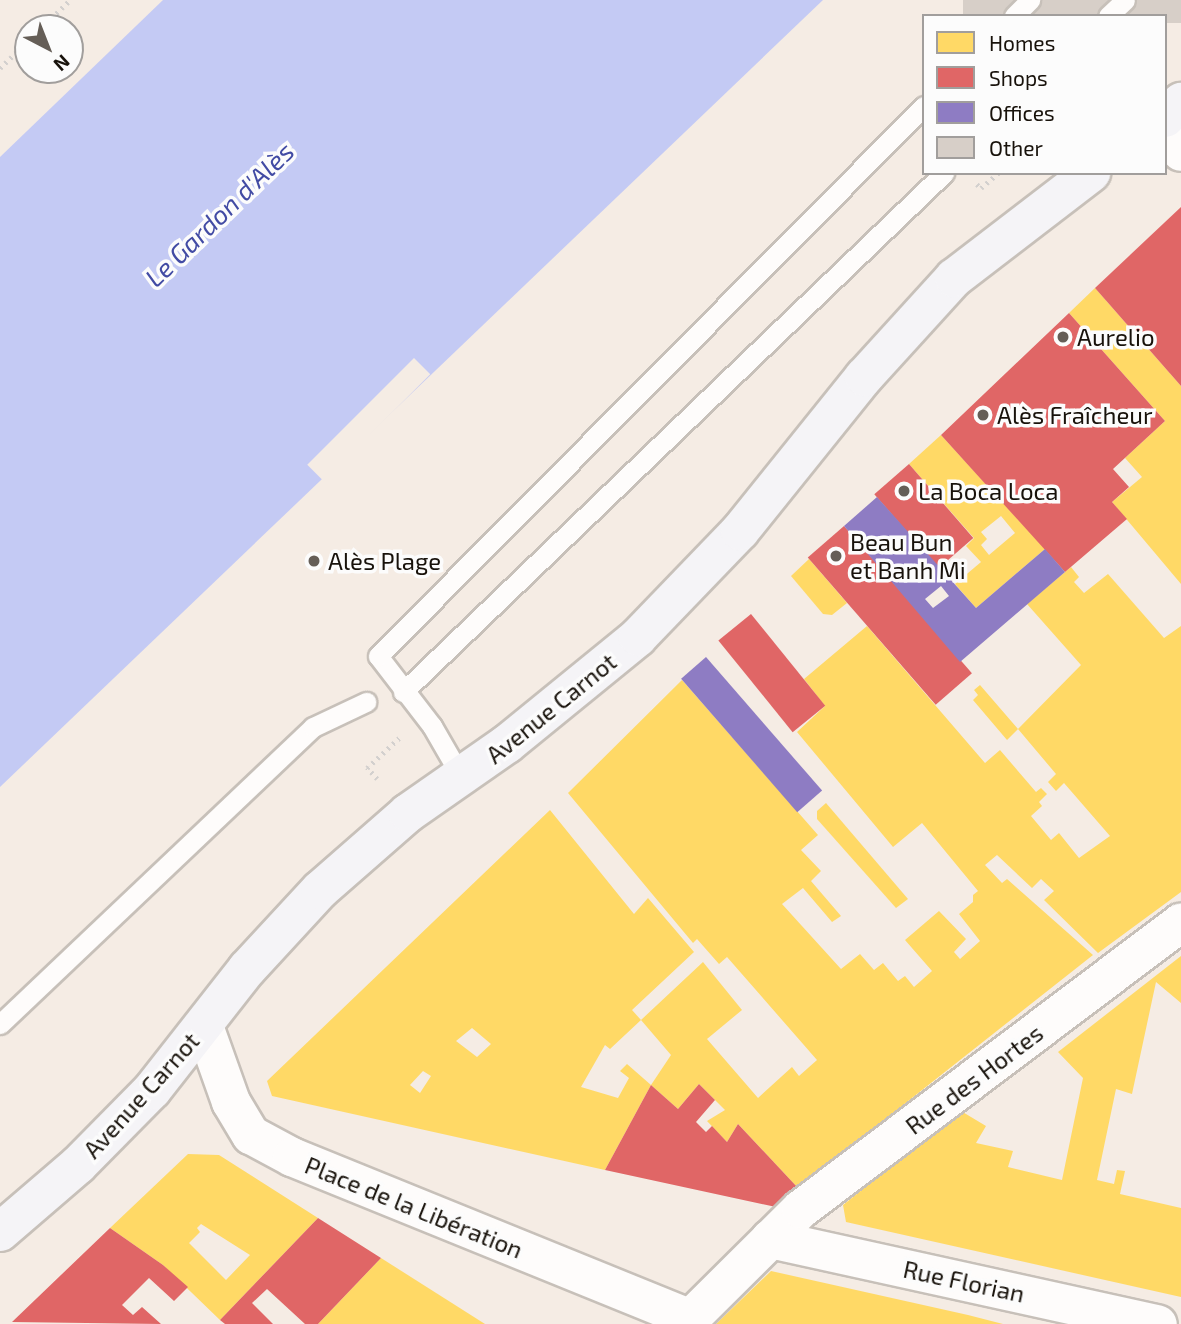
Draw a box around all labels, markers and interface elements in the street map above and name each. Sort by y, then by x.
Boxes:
north arrow [14,14,84,84]
legend [922,14,1167,175]
text: Homes [989,30,1055,55]
text: N [49,50,75,77]
text: Shops [989,65,1048,90]
text: Offices [989,100,1055,125]
water label: Le Gardon d'Alès [138,135,300,293]
text: Other [989,135,1043,160]
place label: Aurelio [1077,323,1155,351]
marker: Aurelio [1055,329,1071,345]
place label: Alès Fraîcheur [997,401,1153,429]
marker: Alès Fraîcheur [975,407,991,423]
place label: La Boca Loca [918,477,1058,505]
marker: La Boca Loca [896,483,912,499]
place label: Beau Bun et Banh Mi [850,528,966,584]
place label: Alès Plage [328,547,441,575]
marker: Beau Bun et Banh Mi [828,548,844,564]
marker: Alès Plage [306,553,322,569]
street label: Avenue Carnot [480,647,622,769]
street label: Rue des Hortes [900,1018,1048,1140]
street label: Avenue Carnot [77,1026,205,1164]
street label: Place de la Libération [301,1150,527,1264]
street label: Rue Florian [901,1254,1027,1308]

